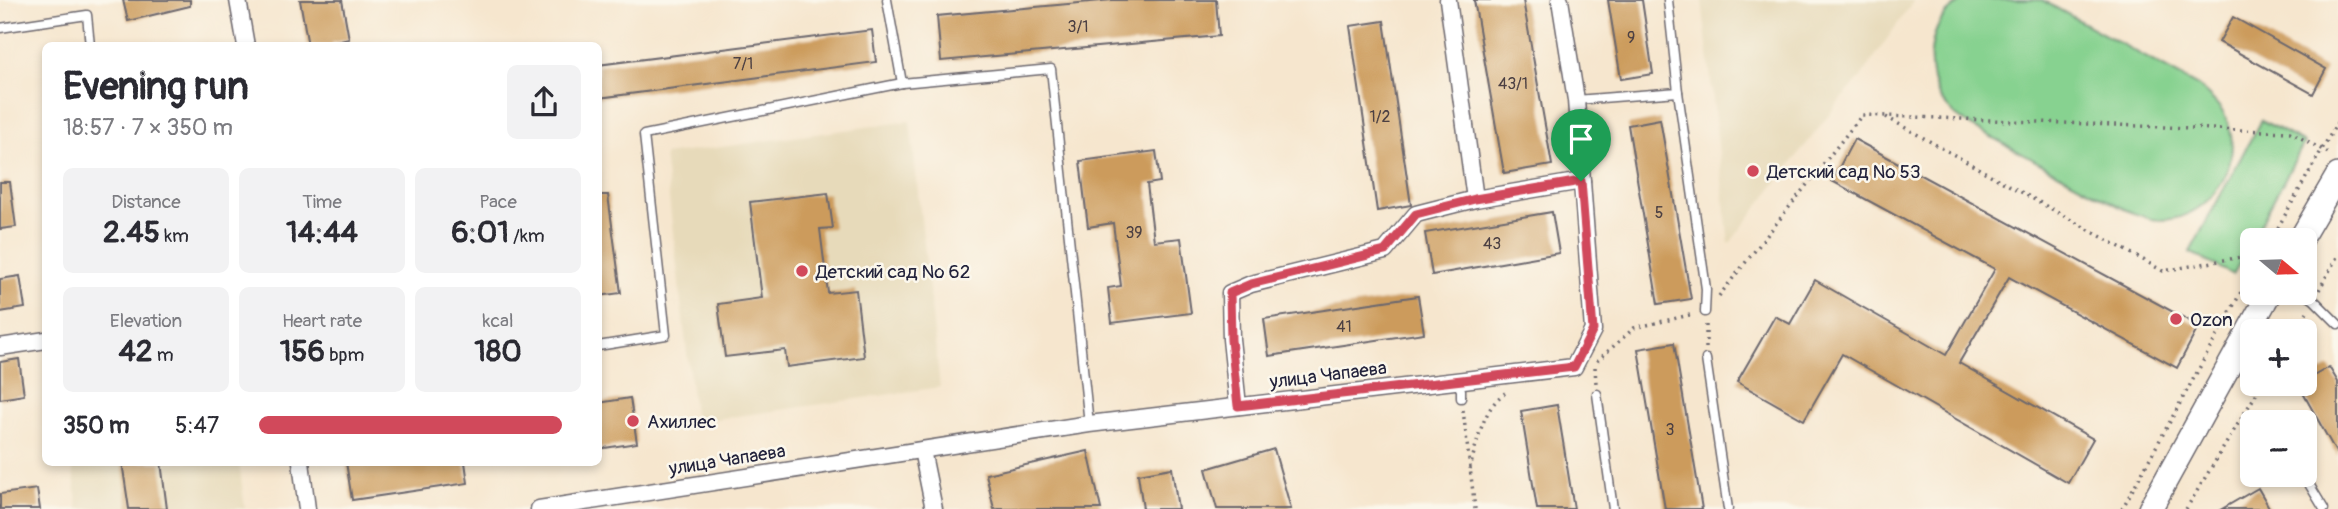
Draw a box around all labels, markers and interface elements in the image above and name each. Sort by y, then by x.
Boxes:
house number: 3/1 [1068,17,1088,37]
house number: 9 [1627,28,1635,48]
house number: 7/1 [733,54,753,74]
text: Evening run [63,63,249,111]
button: share [507,65,581,139]
house number: 43/1 [1498,74,1528,94]
house number: 1/2 [1370,107,1391,127]
pin [1551,109,1611,181]
text: 18:57 · 7 × 350 m [63,113,233,142]
icon: arrive [1562,120,1600,158]
place label: Детский сад № 53 [1766,160,1921,184]
marker: Детский сад № 53 [1745,163,1761,179]
text: Distance [111,190,181,214]
text: Time [302,190,342,214]
text: Pace [479,190,517,214]
house number: 5 [1655,203,1663,223]
text: 2.45 [103,214,160,251]
text: 14:44 [286,214,358,251]
text: 6:01 [451,214,509,251]
house number: 39 [1125,223,1143,243]
text: km [160,224,189,248]
text: /km [509,224,545,248]
north arrow [2240,228,2317,304]
map controls [2240,228,2317,487]
house number: 43 [1483,234,1501,254]
place label: Детский сад № 62 [815,260,970,284]
marker: Детский сад № 62 [794,263,810,279]
place label: Ozon [2190,308,2233,332]
text: Elevation [110,309,182,333]
text: Heart rate [282,309,362,333]
text: kcal [483,309,513,333]
marker: Ozon [2168,311,2184,327]
house number: 41 [1336,317,1352,337]
button: + [2240,319,2317,396]
text: 42 [118,333,153,370]
text: 156 [280,333,325,370]
text: 180 [474,333,522,370]
text: m [153,343,174,367]
text: bpm [325,343,364,367]
street label: улица Чапаева [1267,356,1388,394]
place label: Ахиллес [647,410,717,434]
button: − [2240,410,2317,487]
text: 350 m [63,411,129,440]
text: 5:47 [175,411,219,440]
marker: Ахиллес [625,413,641,429]
house number: 3 [1666,420,1675,440]
street label: улица Чапаева [666,439,787,481]

